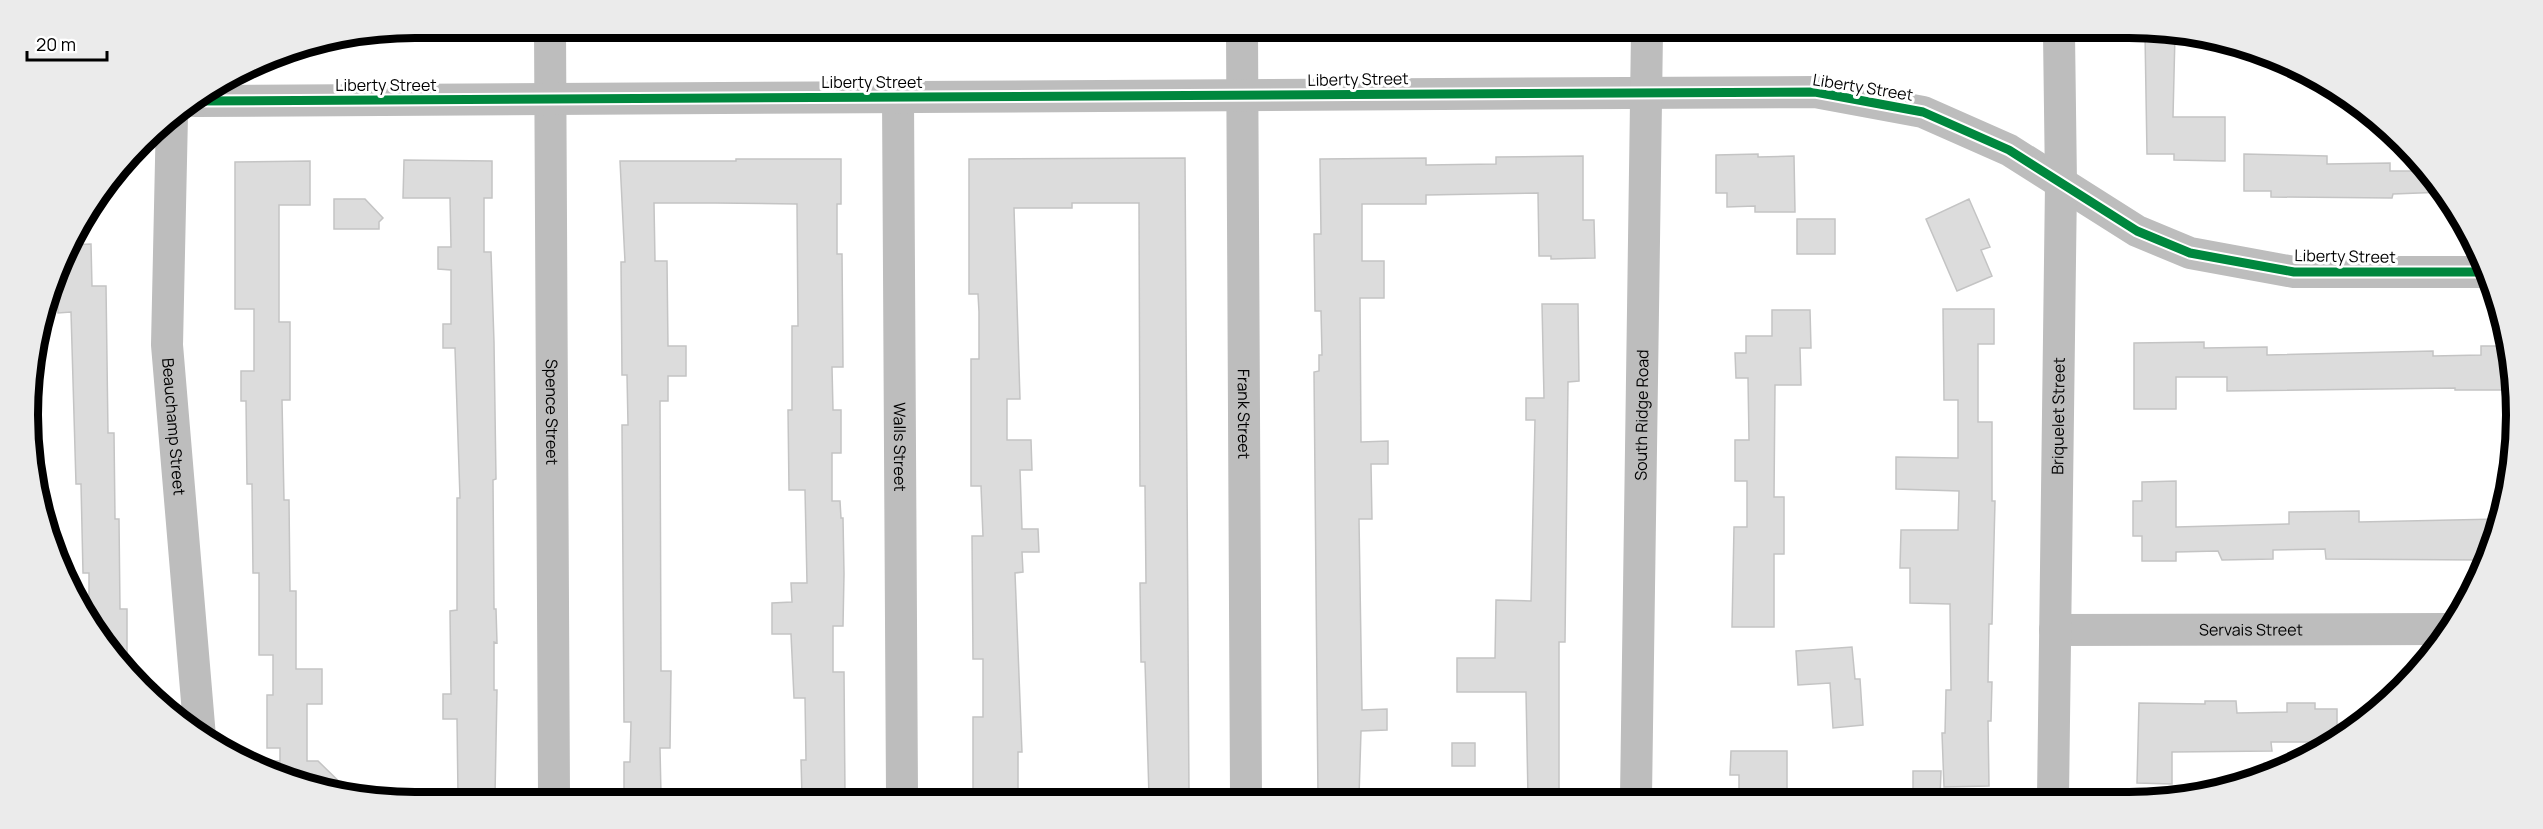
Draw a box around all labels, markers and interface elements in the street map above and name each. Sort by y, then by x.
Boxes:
scale bar [27,24,106,62]
text: 20 m [36,32,76,56]
street label: Liberty Street [1307,67,1409,91]
street label: Liberty Street [1811,68,1915,106]
street label: Liberty Street [821,71,923,93]
street label: Liberty Street [335,74,437,96]
street label: Liberty Street [2294,244,2396,268]
street label: South Ridge Road [1630,349,1653,481]
street label: Beauchamp Street [157,357,191,496]
street label: Briquelet Street [2046,357,2070,475]
street label: Spence Street [541,359,563,465]
street label: Frank Street [1233,369,1255,459]
street label: Walls Street [889,402,911,492]
street label: Servais Street [2199,618,2303,641]

